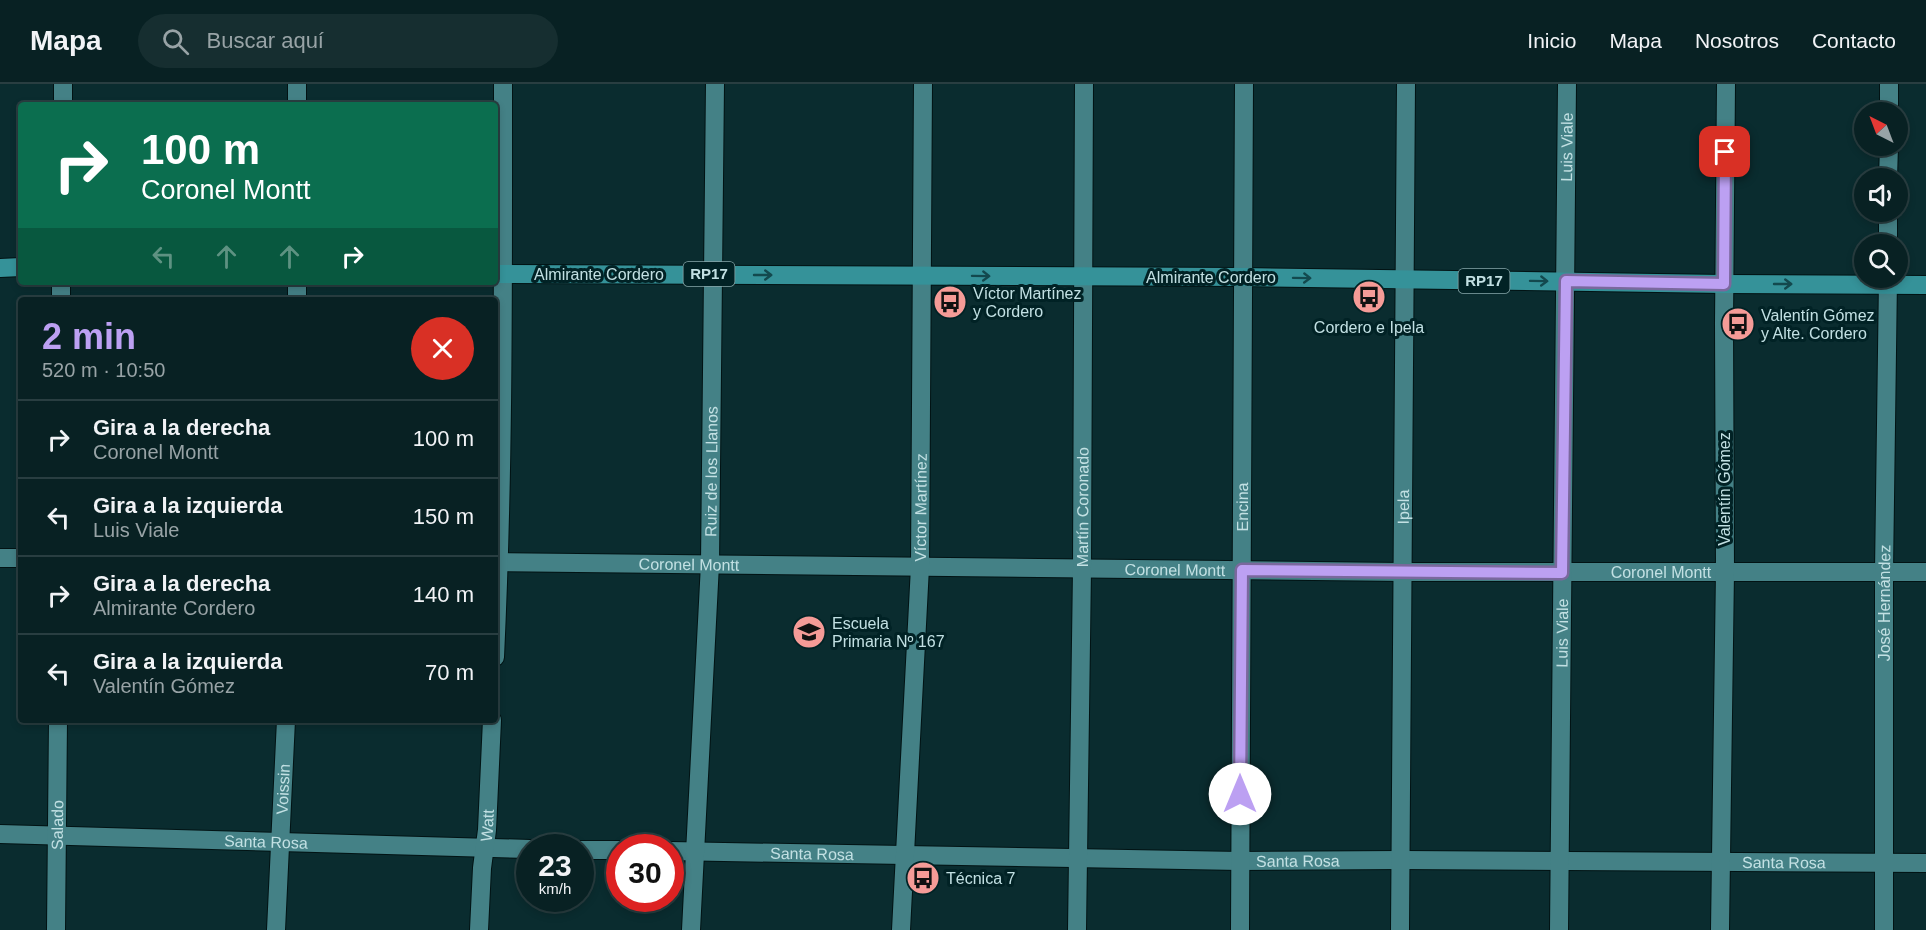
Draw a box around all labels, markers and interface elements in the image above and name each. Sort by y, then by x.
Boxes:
search box [138,14,558,68]
text: Mapa [30,25,102,56]
icon: search [159,25,192,58]
text: Buscar aquí [207,28,324,53]
text: Inicio [1527,29,1576,52]
text: Mapa [1609,29,1662,52]
text: Nosotros [1695,29,1779,52]
text: Contacto [1812,29,1896,52]
north arrow [1854,102,1908,156]
map controls [1854,102,1908,288]
street label: Luis Viale [1558,112,1576,182]
icon: right [42,126,120,204]
text: 100 m [141,126,260,173]
pin [1699,126,1750,177]
icon: arrive [1708,135,1741,168]
button: sound [1854,168,1908,222]
text: Coronel Montt [141,175,311,205]
button: search [1854,234,1908,288]
icon: left [147,240,180,273]
icon: ahead [210,240,243,273]
icon: ahead [273,240,306,273]
icon: right [336,240,369,273]
road number: RP17 [684,262,734,286]
street label: Almirante Cordero [534,266,664,283]
one-way arrow [753,269,773,281]
street label: Almirante Cordero [1146,269,1276,286]
road number: RP17 [1458,269,1510,293]
one-way arrow [970,270,990,282]
one-way arrow [1291,272,1311,284]
one-way arrow [1528,275,1548,287]
one-way arrow [1772,278,1792,290]
bus stop icon: Cordero e Ipela [1351,279,1387,315]
bus stop icon: Víctor Martínez y Cordero [932,284,968,320]
place label: Víctor Martínez y Cordero [973,285,1081,320]
bus stop icon: Valentín Gómez y Alte. Cordero [1720,306,1756,342]
place label: Valentín Gómez y Alte. Cordero [1761,307,1875,342]
text: 2 min [42,316,136,357]
button: close [411,317,474,380]
place label: Cordero e Ipela [1314,319,1424,336]
text: 520 m · 10:50 [42,359,165,381]
street label: Ruiz de los Llanos [702,406,721,537]
text: Gira a la derecha [93,415,270,440]
icon: right [42,423,75,456]
text: 100 m [413,426,474,451]
street label: Valentín Gómez [1716,432,1733,546]
text: Coronel Montt [93,441,219,463]
street label: Martín Coronado [1074,447,1092,567]
street label: Víctor Martínez [912,453,930,562]
street label: Encina [1234,482,1251,532]
street label: Ipela [1395,489,1412,524]
text: Gira a la izquierda [93,493,283,518]
icon: left [42,501,75,534]
text: 150 m [413,504,474,529]
text: Luis Viale [93,519,179,541]
street label: José Hernández [1876,545,1893,661]
street label: Coronel Montt [639,556,740,574]
street label: Coronel Montt [1125,561,1226,579]
street label: Coronel Montt [1611,564,1712,581]
text: Gira a la derecha [93,571,270,596]
icon: right [42,579,75,612]
text: 140 m [413,582,474,607]
text: Almirante Cordero [93,597,255,619]
street label: Luis Viale [1553,598,1571,668]
school or university icon: Escuela Primaria Nº 167 [791,614,827,650]
place label: Escuela Primaria Nº 167 [832,615,945,650]
text: Gira a la izquierda [93,649,283,674]
icon: left [42,657,75,690]
text: 70 m [425,660,474,685]
text: Valentín Gómez [93,675,235,697]
position arrow [1208,762,1272,826]
street label: Voissin [274,763,293,815]
street label: Salado [49,800,66,850]
street label: Watt [478,808,497,843]
street label: Santa Rosa [224,832,308,852]
speed limit sign: 30 [606,834,684,912]
street label: Santa Rosa [770,845,854,863]
text: 23 [538,849,572,882]
street label: Santa Rosa [1256,852,1340,870]
street label: Santa Rosa [1742,854,1826,871]
bus stop icon: Técnica 7 [905,860,941,896]
place label: Técnica 7 [946,870,1015,887]
text: km/h [539,880,571,897]

